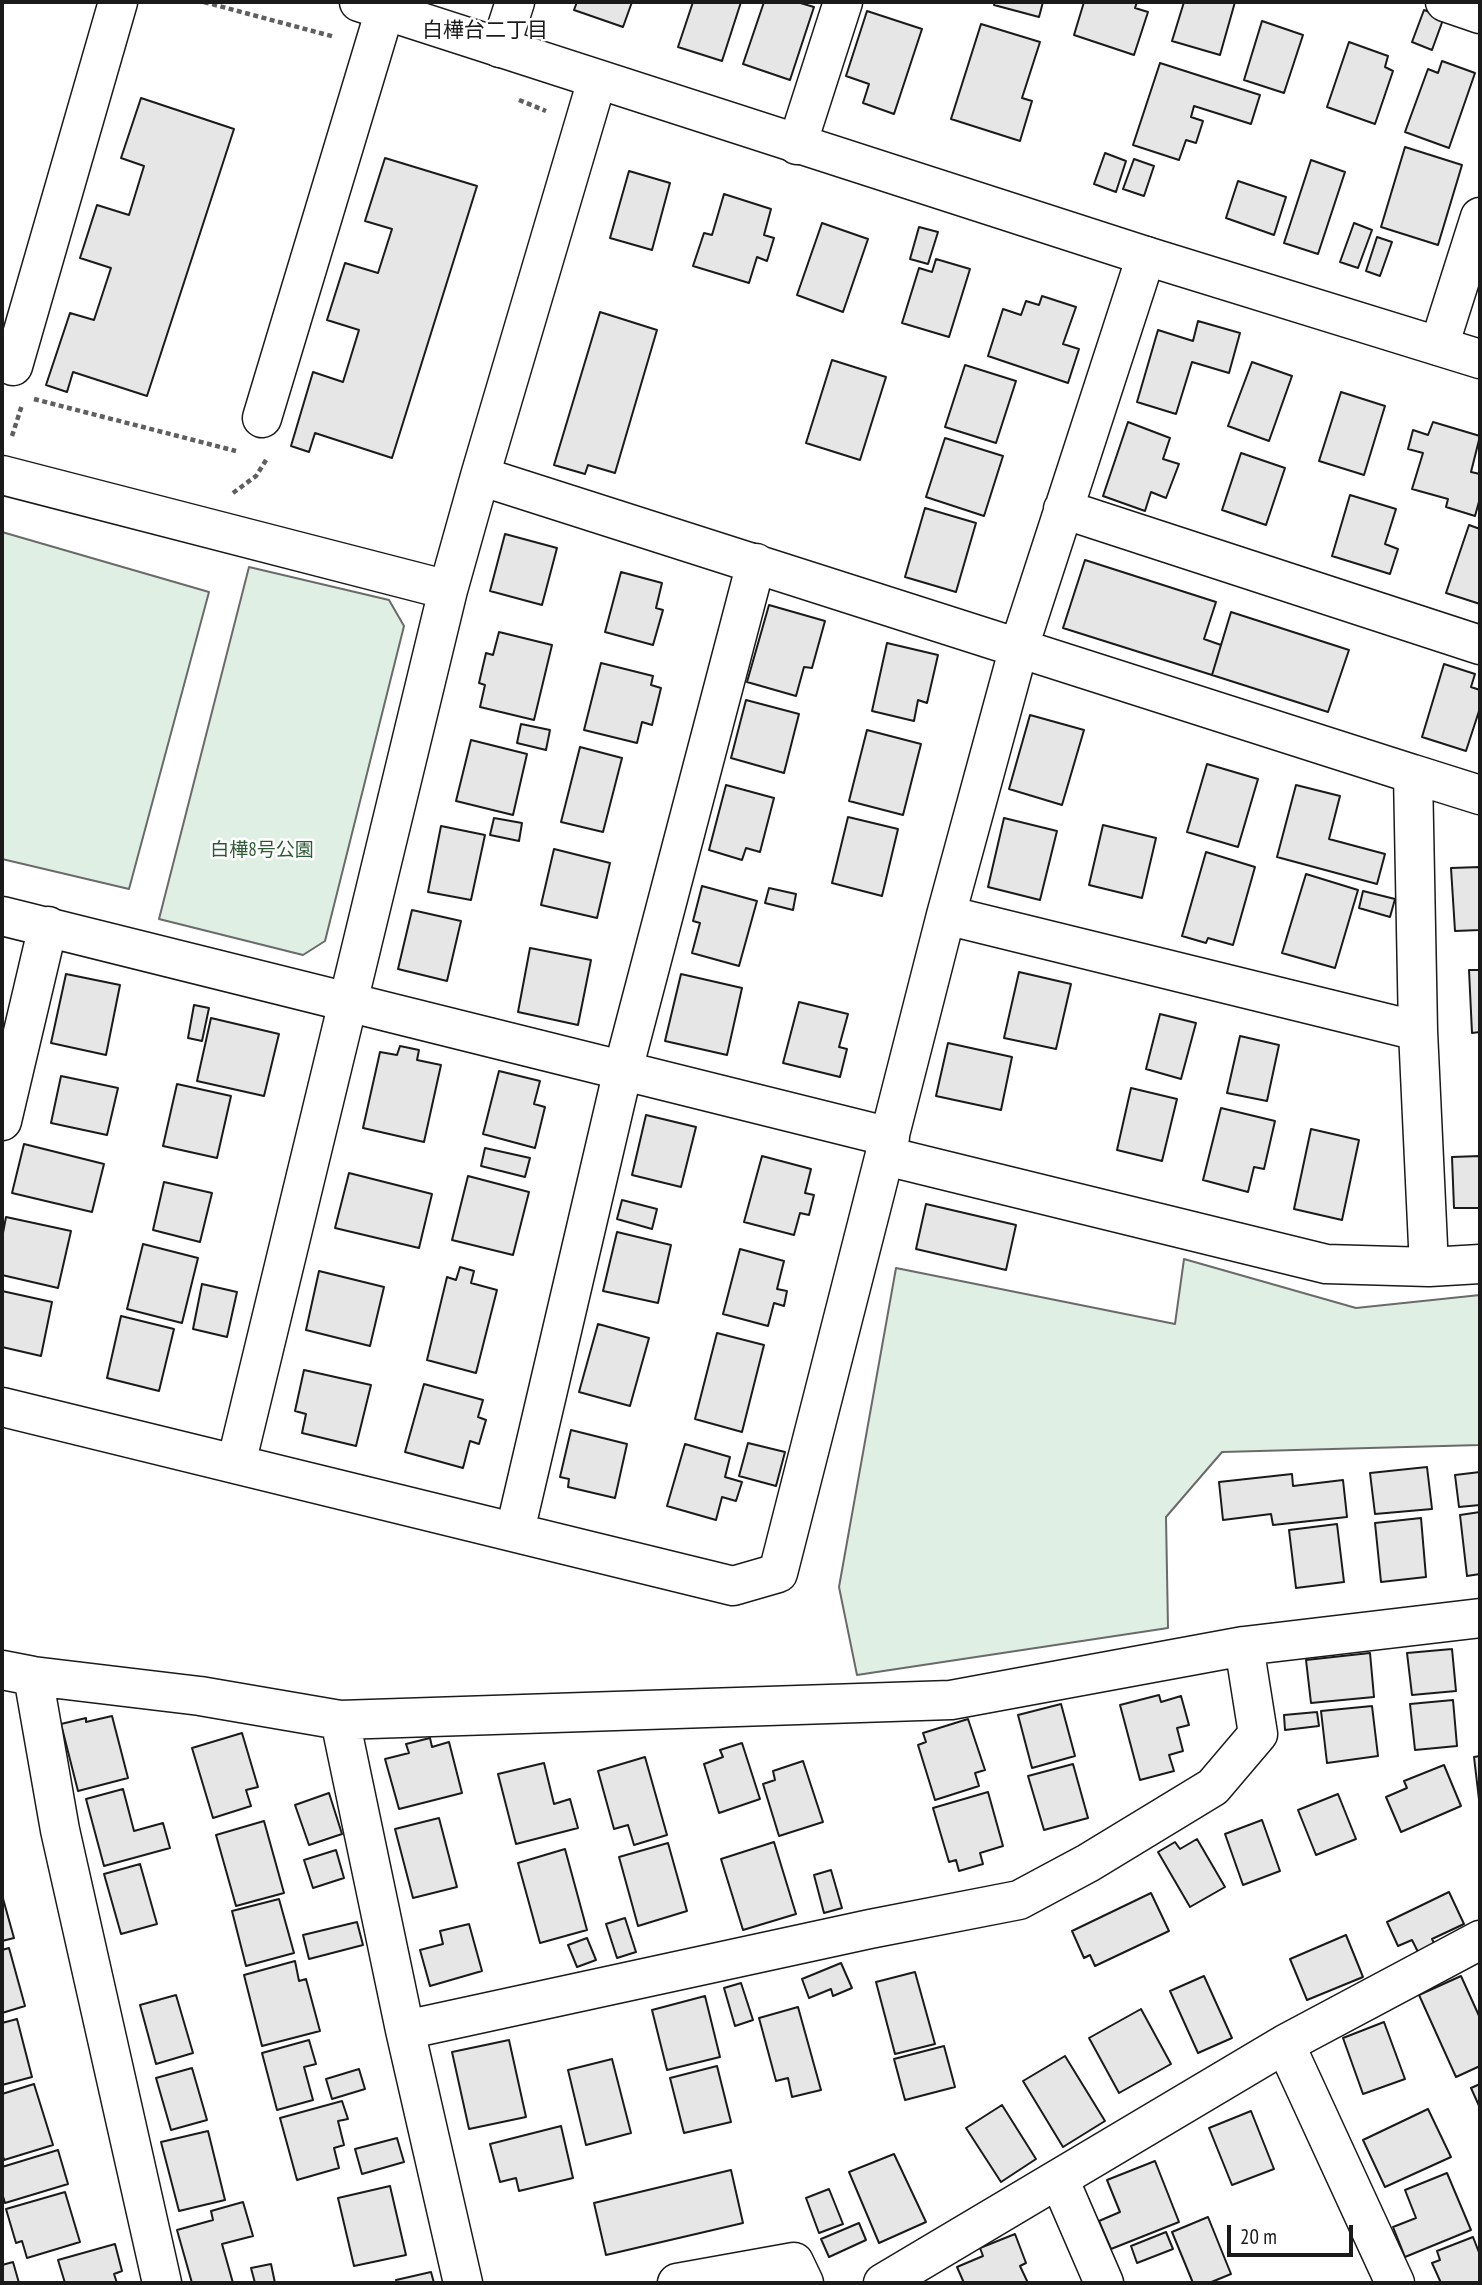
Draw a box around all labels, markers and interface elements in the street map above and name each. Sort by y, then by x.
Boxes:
district label: 白樺台二丁目 [422,18,548,44]
park label: 白樺8号公園 [210,840,314,862]
scale bar [1230,2212,1356,2256]
text: 20 m [1240,2223,1277,2250]

